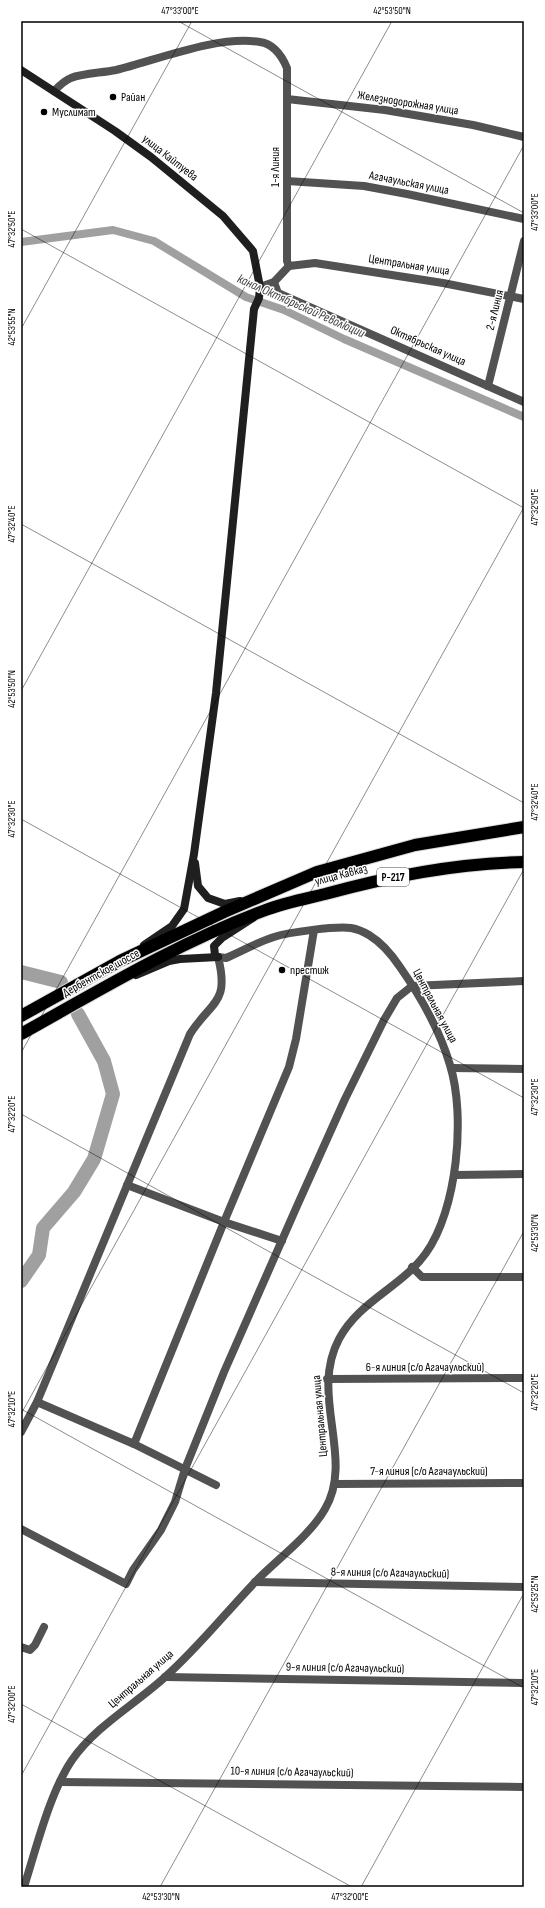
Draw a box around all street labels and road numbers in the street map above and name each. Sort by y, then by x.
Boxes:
street label: Железнодорожная улица [356,88,460,118]
street label: улица Кайтуева [139,131,201,185]
street label: 1-я Линия [268,147,283,187]
street label: Агачаульская улица [367,168,451,198]
street label: Центральная улица [367,251,451,279]
street label: 2-я Линия [483,288,507,332]
street label: Октябрьская улица [388,323,469,370]
street label: улица Кавказ [313,861,369,889]
road number: Р-217 [377,868,409,886]
street label: Дербентское шоссе [60,946,142,1000]
street label: Центральная улица [409,966,461,1046]
street label: 6-я линия (с/о Агачаульский) [366,1360,484,1375]
street label: Центральная улица [309,1374,331,1457]
street label: 7-я линия (с/о Агачаульский) [370,1464,488,1479]
street label: 8-я линия (с/о Агачаульский) [331,1564,449,1582]
street label: Центральная улица [105,1646,177,1711]
street label: 9-я линия (с/о Агачаульский) [286,1659,404,1677]
street label: 10-я линия (с/о Агачаульский) [230,1763,354,1781]

